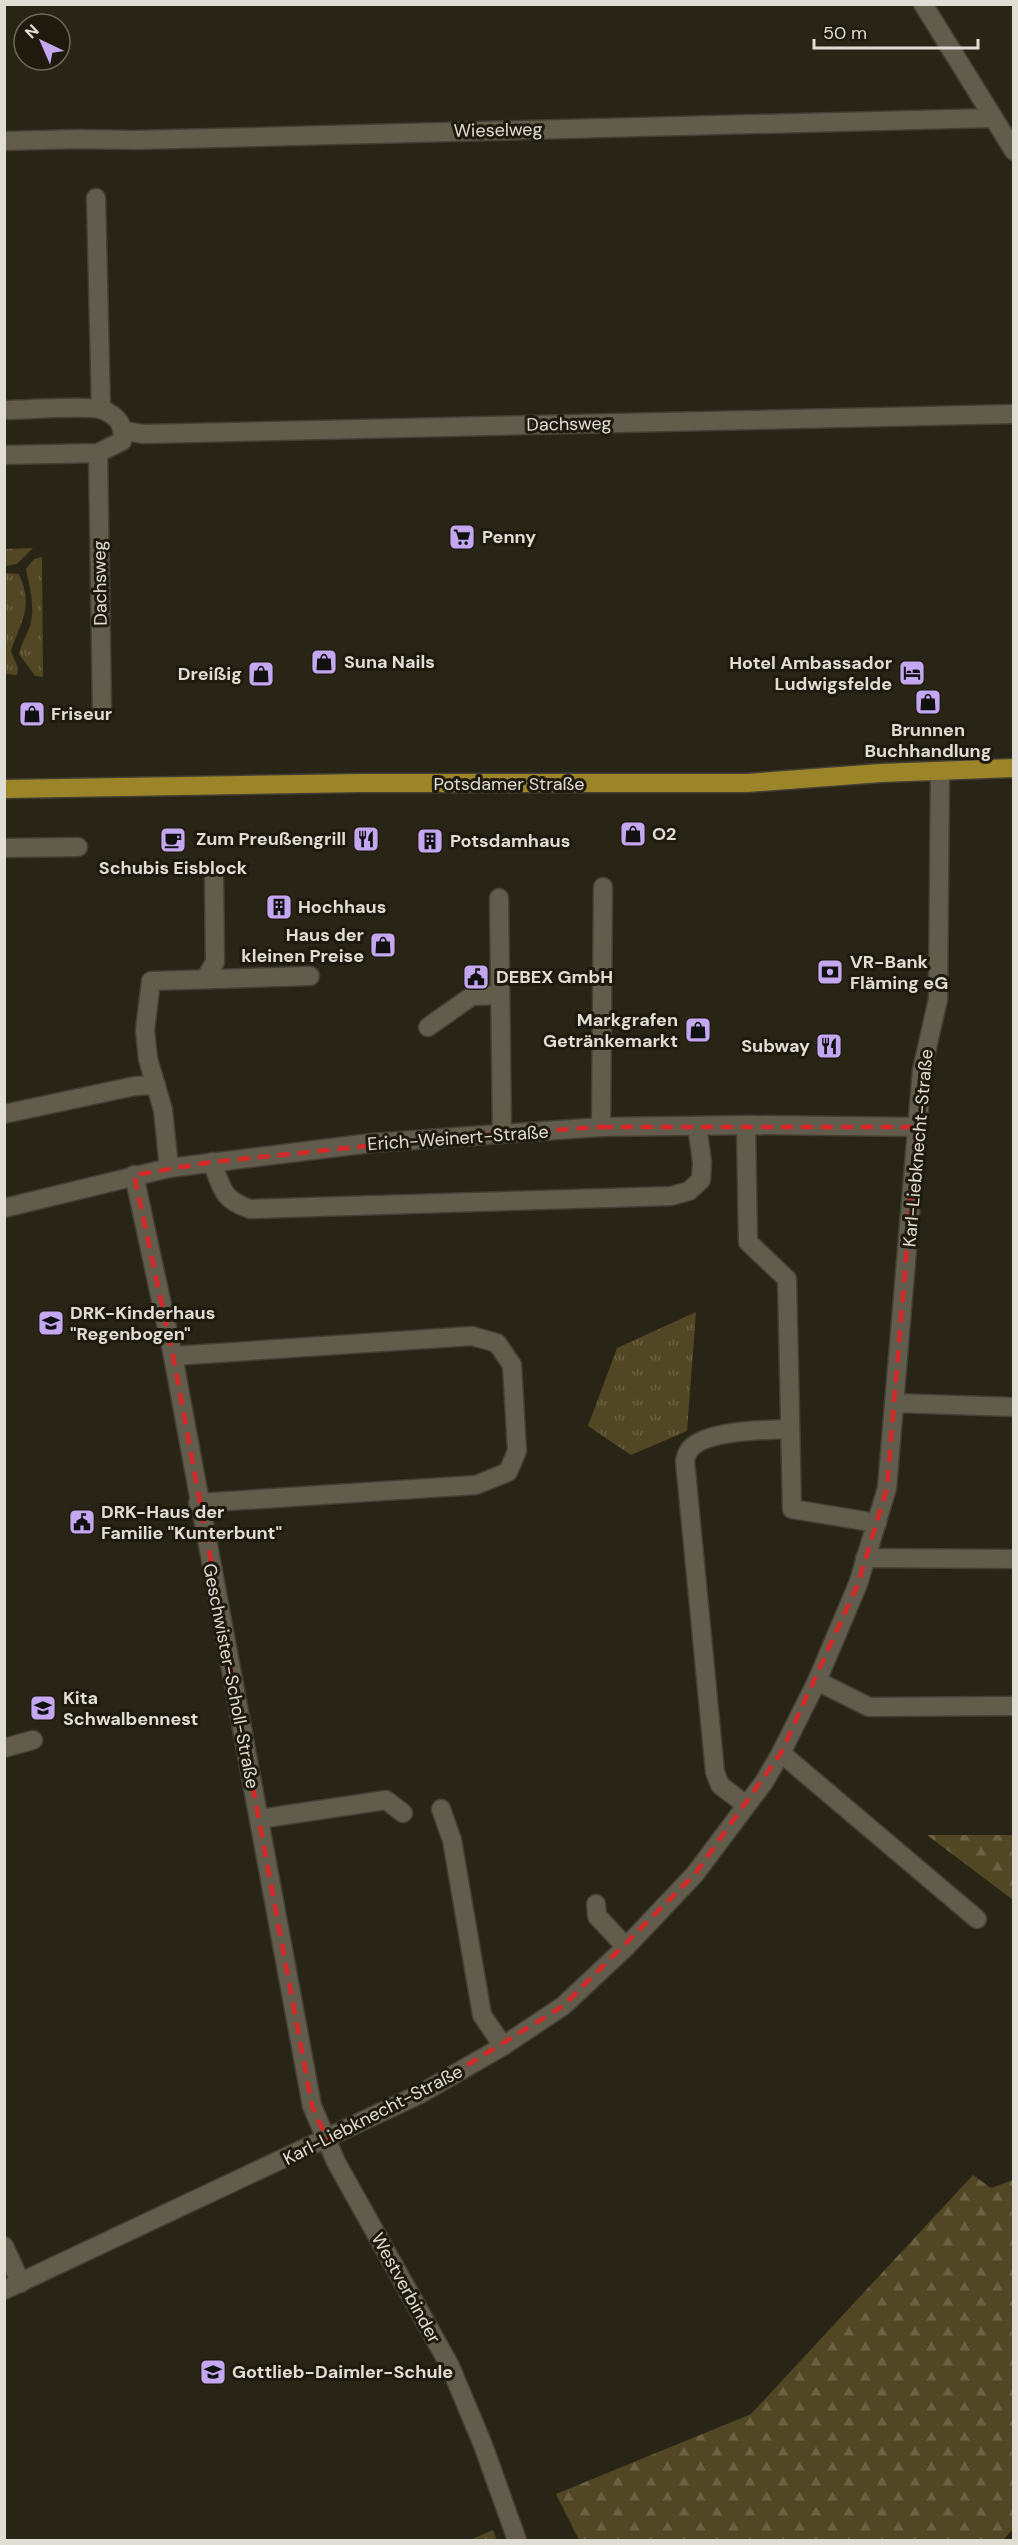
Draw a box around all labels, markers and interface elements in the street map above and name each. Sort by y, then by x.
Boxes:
north arrow [12,12,72,72]
scale bar [814,12,978,50]
text: N [20,20,43,43]
text: 50 m [823,21,867,45]
street label: Wieselweg [453,117,543,143]
street label: Dachsweg [526,411,612,437]
supermarket icon: Penny [447,522,477,552]
place label: Penny [482,525,536,549]
street label: Dachsweg [87,540,113,626]
shop icon: Suna Nails [309,647,339,677]
place label: Suna Nails [344,650,435,674]
place label: Hotel Ambassador Ludwigsfelde [729,651,892,696]
hotel icon: Hotel Ambassador Ludwigsfelde [897,658,927,688]
shop icon: Dreißig [246,659,276,689]
place label: Dreißig [178,662,242,686]
shop icon: Brunnen Buchhandlung [913,687,943,717]
shop icon: Friseur [17,699,47,729]
place label: Friseur [51,702,112,726]
place label: Brunnen Buchhandlung [865,718,991,763]
street label: Potsdamer Straße [434,772,584,796]
shop icon: O2 [618,819,648,849]
place label: O2 [652,822,676,846]
restaurant icon: Zum Preußengrill [351,824,381,854]
cafe icon: Schubis Eisblock [158,825,188,855]
building icon: Potsdamhaus [415,826,445,856]
place label: Zum Preußengrill [196,827,346,851]
place label: Potsdamhaus [450,829,570,853]
place label: Schubis Eisblock [99,856,248,880]
building icon: Hochhaus [264,892,294,922]
place label: Hochhaus [298,895,386,919]
place label: Haus der kleinen Preise [241,923,364,968]
shop icon: Haus der kleinen Preise [368,930,398,960]
place label: VR-Bank Fläming eG [850,950,948,995]
bank icon: VR-Bank Fläming eG [815,957,845,987]
public building icon: DEBEX GmbH [461,962,491,992]
place label: DEBEX GmbH [496,965,613,989]
place label: Markgrafen Getränkemarkt [543,1008,678,1053]
shop icon: Markgrafen Getränkemarkt [683,1015,713,1045]
restaurant icon: Subway [814,1031,844,1061]
place label: Subway [741,1034,810,1058]
street label: Karl-Liebknecht-Straße [897,1048,939,1248]
street label: Erich-Weinert-Straße [367,1120,549,1156]
place label: DRK-Kinderhaus "Regenbogen" [70,1301,215,1346]
school or university icon: DRK-Kinderhaus "Regenbogen" [36,1308,66,1338]
place label: DRK-Haus der Familie "Kunterbunt" [101,1500,282,1545]
public building icon: DRK-Haus der Familie "Kunterbunt" [67,1507,97,1537]
street label: Geschwister-Scholl-Straße [197,1561,265,1791]
place label: Kita Schwalbennest [63,1686,198,1731]
school or university icon: Kita Schwalbennest [28,1693,58,1723]
street label: Karl-Liebknecht-Straße [279,2059,467,2171]
street label: Westverbinder [366,2229,446,2348]
school or university icon: Gottlieb-Daimler-Schule [198,2357,228,2387]
place label: Gottlieb-Daimler-Schule [232,2360,453,2384]

